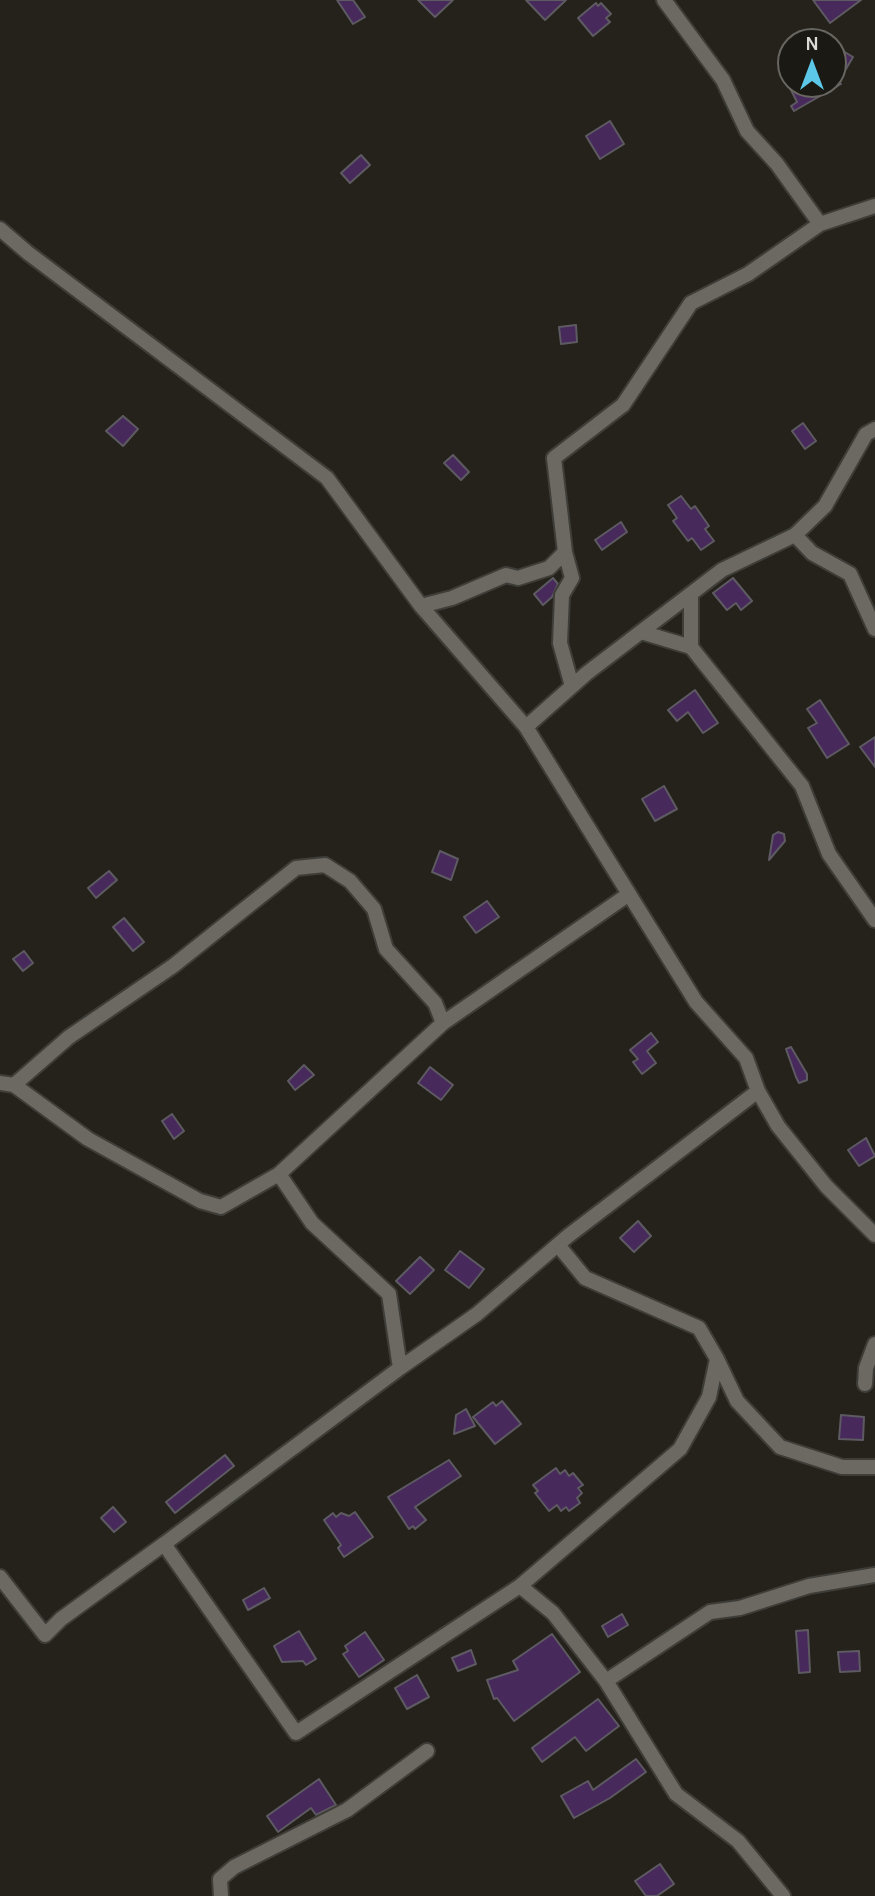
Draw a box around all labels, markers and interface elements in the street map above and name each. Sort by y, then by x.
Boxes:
north arrow [777,28,847,98]
text: N [805,33,819,55]

